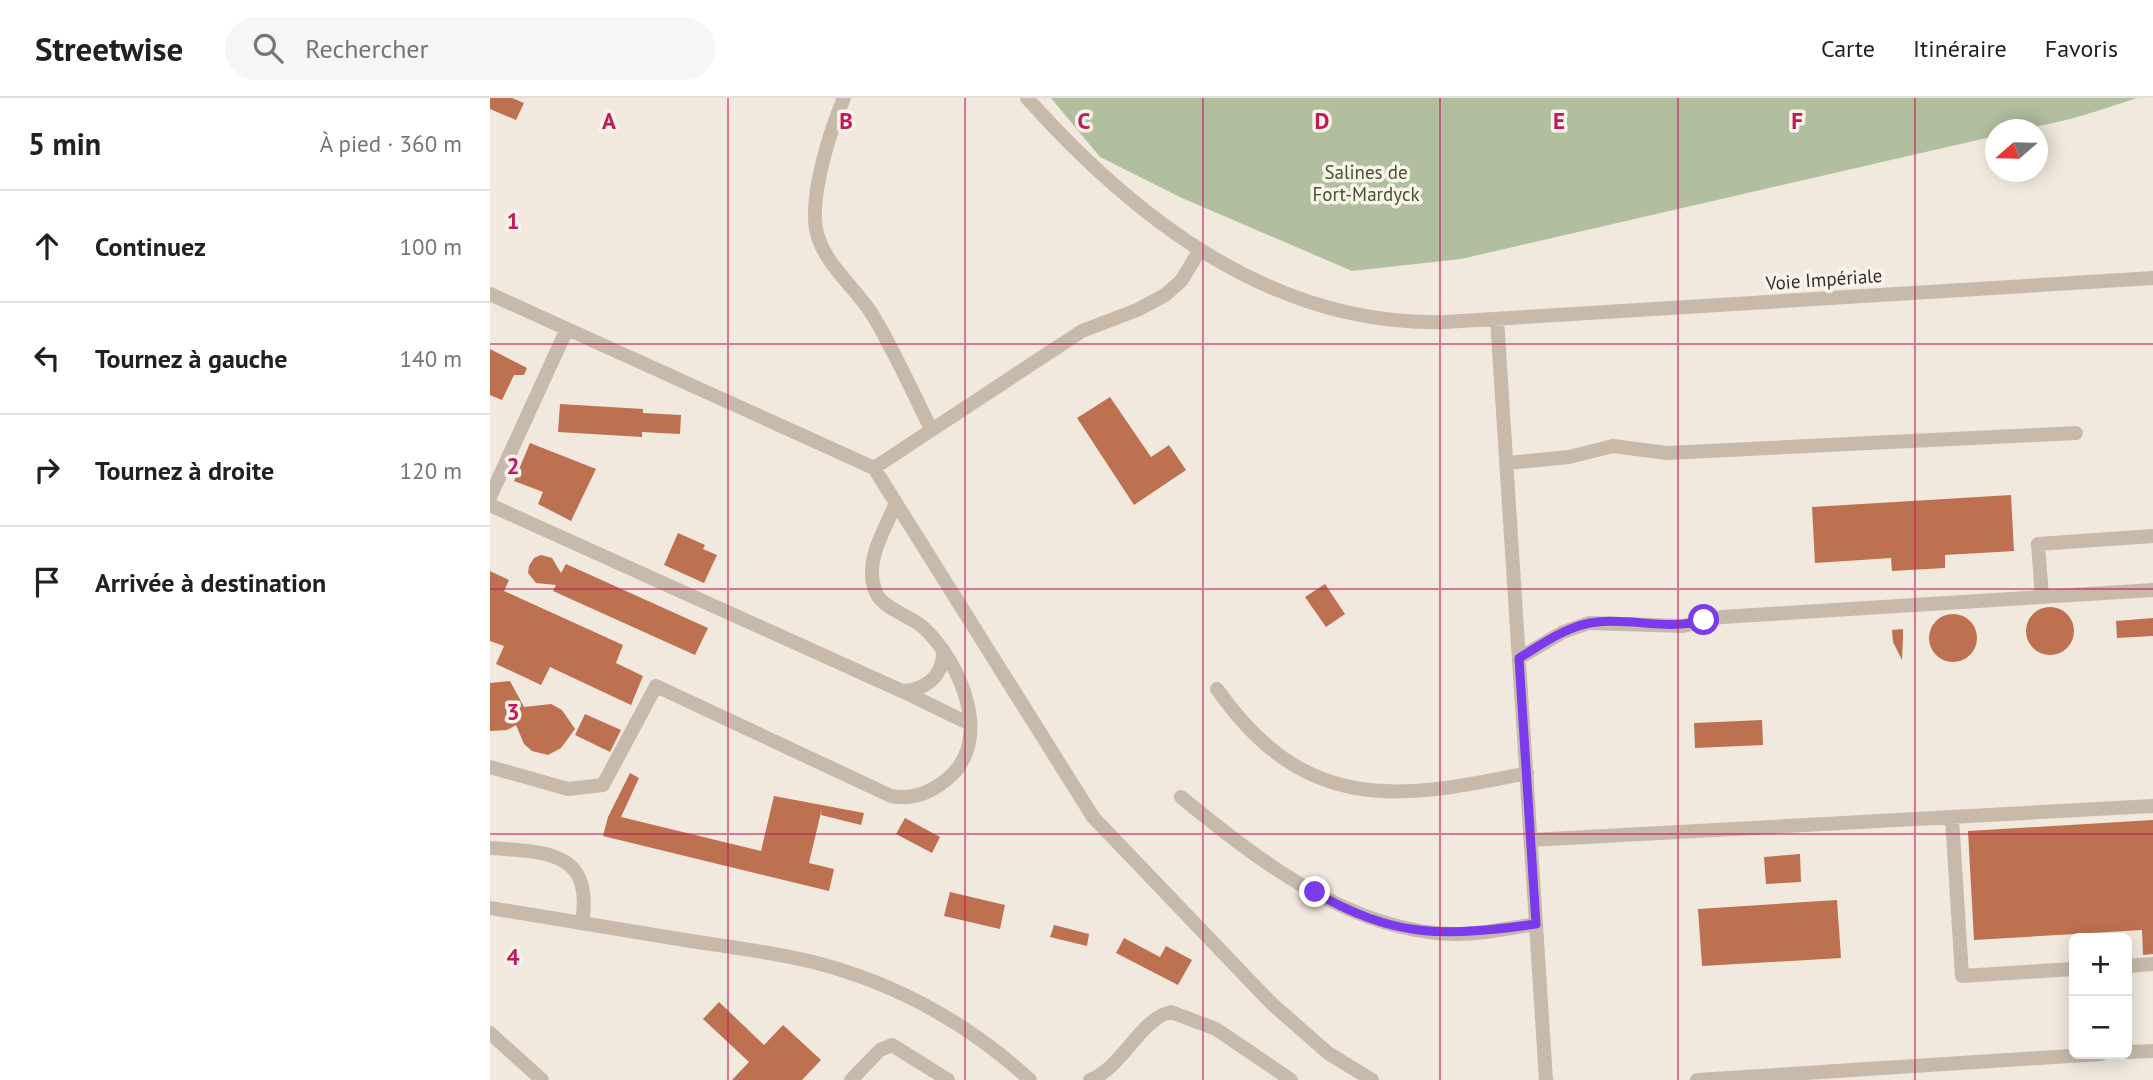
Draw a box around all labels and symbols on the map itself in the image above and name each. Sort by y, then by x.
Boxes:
text: A [602,106,616,135]
text: B [839,106,853,135]
text: C [1078,106,1091,135]
text: D [1315,106,1329,135]
text: E [1553,106,1565,135]
text: F [1791,106,1803,135]
north arrow [1985,119,2048,182]
park label: Salines de Fort-Mardyck [1312,160,1420,206]
text: 1 [506,206,520,235]
street label: Voie Impériale [1764,263,1883,295]
text: 2 [506,451,520,480]
route start [1688,604,1719,635]
text: 3 [506,697,520,726]
route end [1299,876,1330,907]
text: 4 [506,942,520,971]

